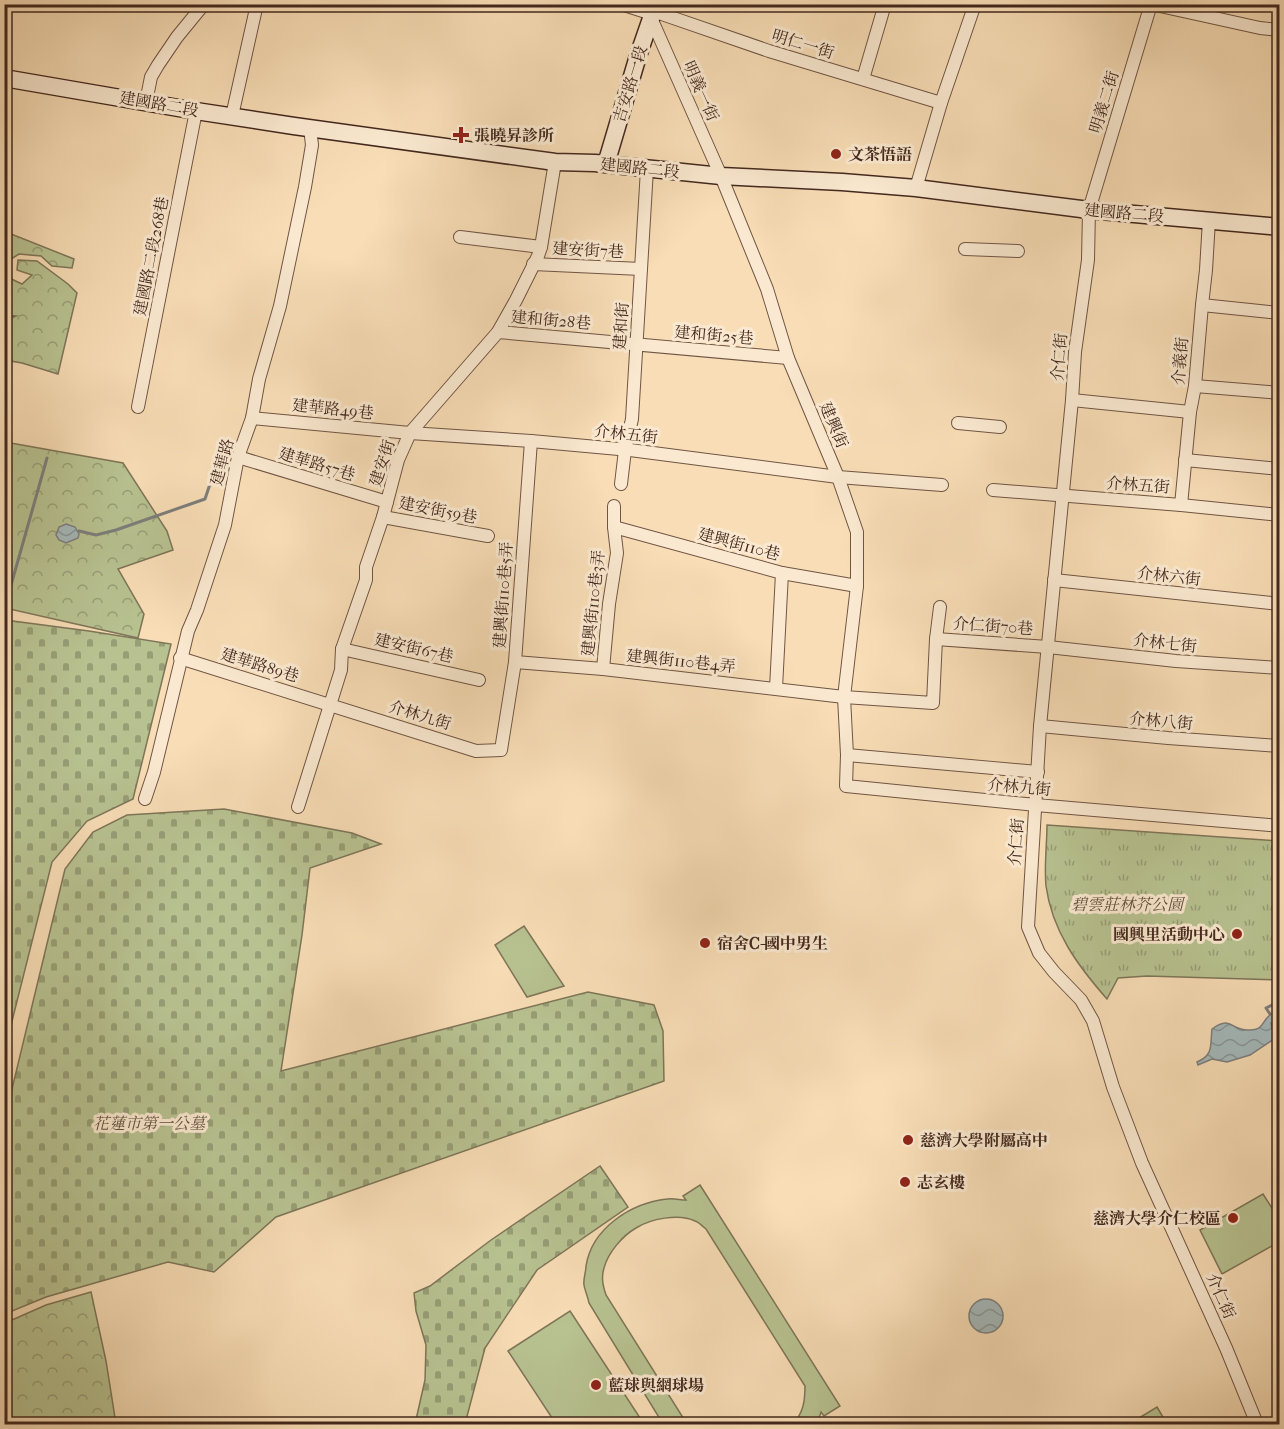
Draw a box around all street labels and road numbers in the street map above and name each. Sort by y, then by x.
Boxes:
street label: 明仁一街 [770,26,836,62]
street label: 吉安路一段 [609,43,651,125]
street label: 明義一街 [679,58,723,124]
street label: 明義二街 [1086,69,1122,135]
street label: 建國路二段 [118,88,200,120]
street label: 建國路二段 [599,154,681,182]
street label: 建國路二段268巷 [130,195,172,317]
street label: 建國路二段 [1083,200,1165,226]
street label: 建安街7巷 [552,239,624,261]
street label: 建和街 [610,301,632,351]
street label: 建和街28巷 [510,307,592,333]
street label: 建和街25巷 [674,322,754,348]
street label: 介仁街 [1047,332,1071,382]
street label: 介義街 [1168,336,1192,386]
street label: 建華路49巷 [291,395,375,423]
street label: 建興街 [816,399,852,451]
street label: 介林五街 [593,421,659,447]
street label: 建華路 [207,436,237,488]
street label: 建安街 [366,437,398,489]
street label: 建華路57巷 [277,443,357,485]
street label: 介林五街 [1105,473,1171,497]
street label: 建安街59巷 [397,493,479,527]
street label: 建興街110巷 [696,524,782,564]
street label: 建興街110巷5弄 [490,541,516,649]
street label: 建興街110巷3弄 [578,549,608,657]
street label: 介林六街 [1136,563,1202,589]
street label: 介仁街70巷 [952,614,1034,638]
street label: 建安街67巷 [373,630,455,666]
street label: 介林七街 [1132,630,1198,656]
street label: 建華路89巷 [219,644,301,686]
street label: 建興街110巷4弄 [626,646,736,676]
street label: 介林九街 [387,697,453,733]
street label: 介林八街 [1128,709,1194,733]
street label: 介林九街 [986,775,1052,799]
street label: 介仁街 [1005,817,1027,867]
street label: 介仁街 [1203,1270,1239,1322]

